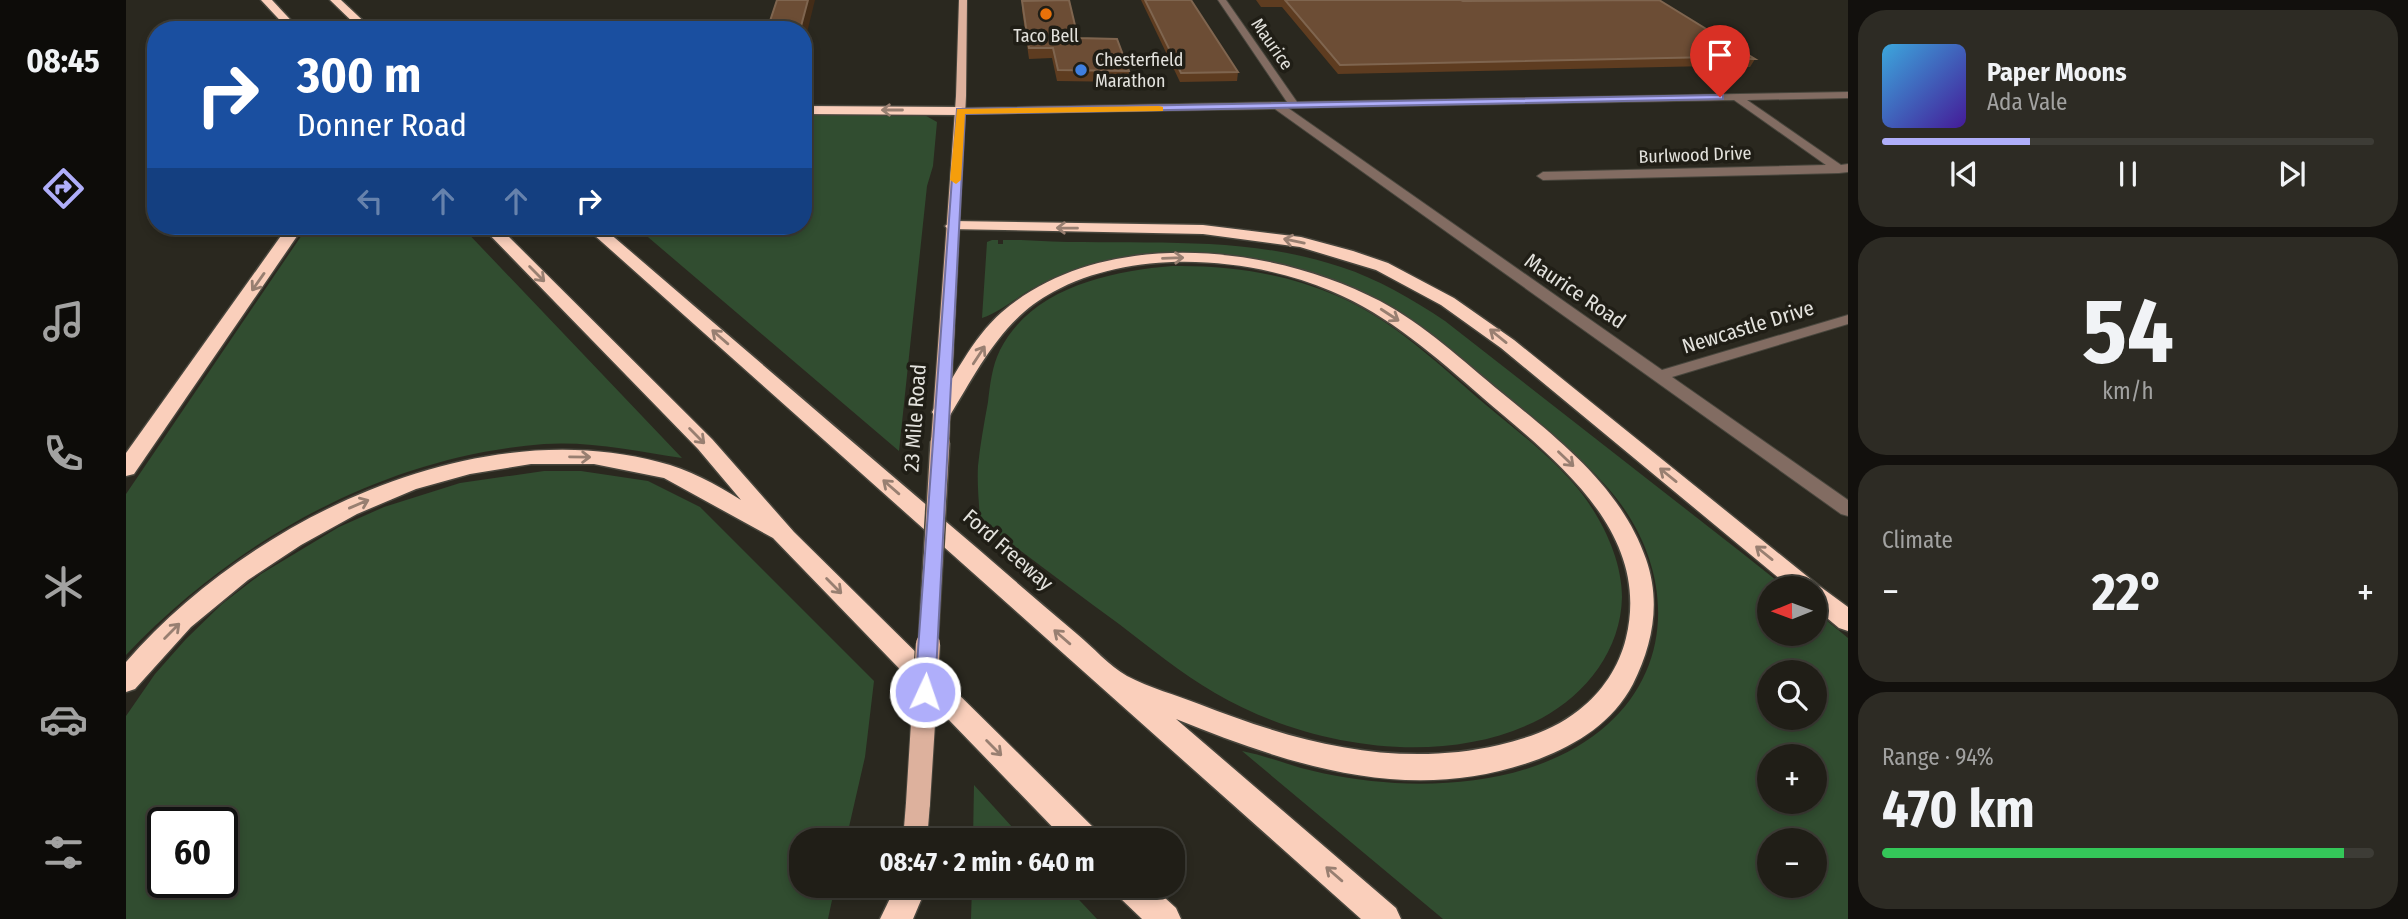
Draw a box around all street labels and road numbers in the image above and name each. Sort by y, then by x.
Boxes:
street label: Maurice [1246,14,1298,74]
street label: Burlwood Drive [1638,142,1752,168]
street label: Maurice Road [1520,248,1630,334]
street label: Newcastle Drive [1679,295,1817,359]
street label: 23 Mile Road [898,363,932,473]
street label: Ford Freeway [958,504,1059,597]

